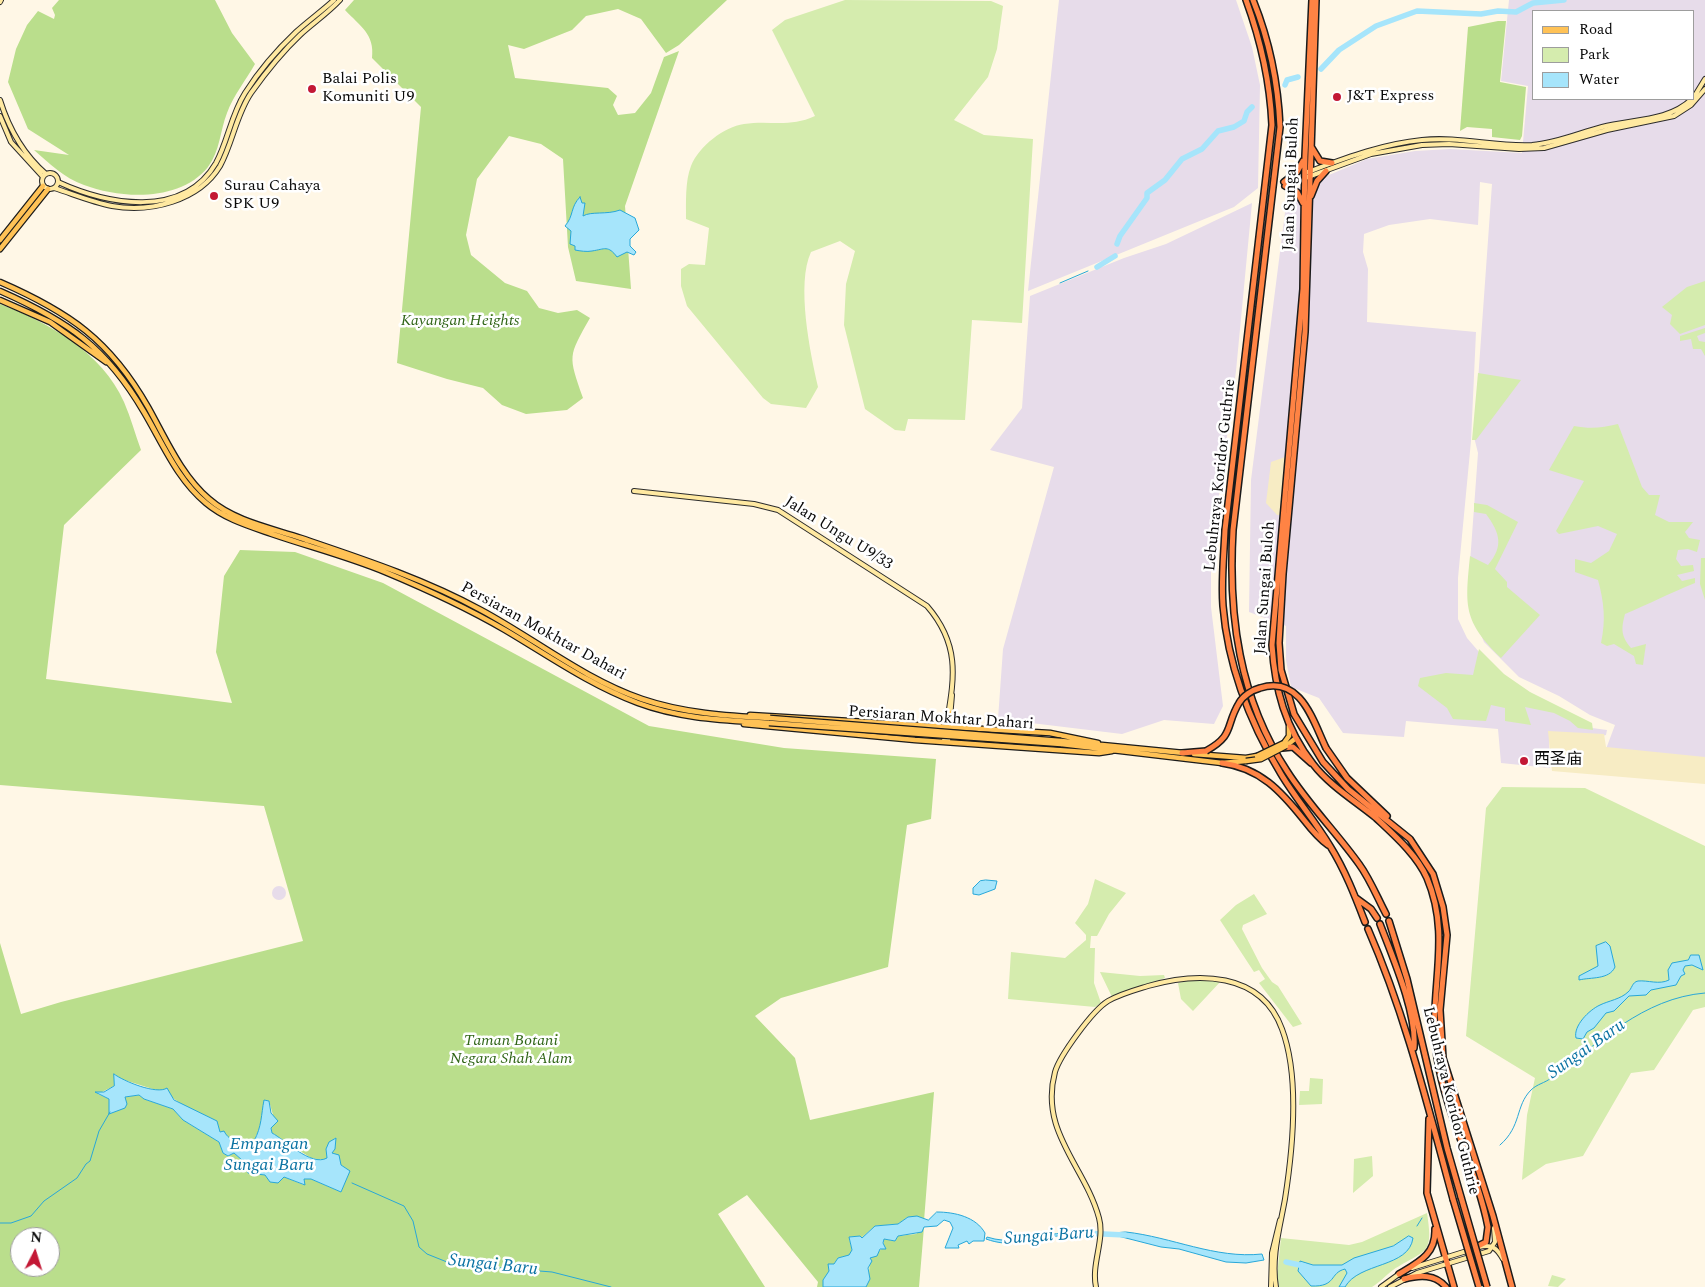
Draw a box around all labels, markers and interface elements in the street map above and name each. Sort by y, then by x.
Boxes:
legend [1532,10,1695,100]
text: Road [1579,18,1613,41]
text: Park [1579,43,1610,66]
text: Water [1579,68,1619,91]
place label: Balai Polis Komuniti U9 [322,70,414,108]
marker: Balai Polis Komuniti U9 [306,83,318,95]
place label: J&T Express [1347,87,1434,107]
marker: J&T Express [1331,91,1343,103]
street label: Jalan Sungai Buloh [1280,117,1304,251]
place label: Surau Cahaya SPK U9 [224,177,321,215]
marker: Surau Cahaya SPK U9 [208,190,220,202]
park label: Kayangan Heights [401,312,519,332]
street label: Lebuhraya Koridor Guthrie [1201,378,1241,572]
street label: Jalan Ungu U9/33 [780,493,896,575]
street label: Jalan Sungai Buloh [1252,521,1280,655]
street label: Persiaran Mokhtar Dahari [457,579,629,685]
street label: Persiaran Mokhtar Dahari [848,703,1034,735]
place label: 西圣庙 [1534,751,1582,771]
marker: 西圣庙 [1518,755,1530,767]
street label: Lebuhraya Koridor Guthrie [1417,1005,1483,1197]
water label: Sungai Baru [1544,1015,1630,1085]
park label: Taman Botani Negara Shah Alam [450,1032,572,1070]
water label: Empangan Sungai Baru [224,1134,314,1176]
water label: Sungai Baru [1003,1223,1095,1251]
north arrow [10,1227,60,1277]
text: N [30,1227,43,1249]
water label: Sungai Baru [447,1251,539,1281]

